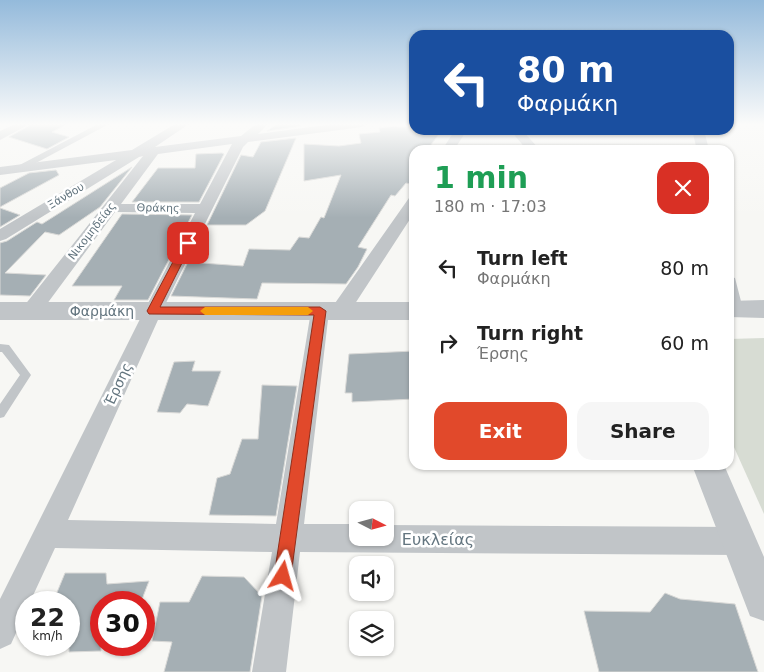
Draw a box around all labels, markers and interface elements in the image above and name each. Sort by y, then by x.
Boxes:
icon: left [434,50,499,115]
text: 80 m [517,50,614,90]
text: Φαρμάκη [517,91,618,116]
text: 1 min [434,160,528,195]
button: close [657,162,709,214]
street label: Ξάνθου [45,180,87,212]
text: 180 m · 17:03 [434,197,547,216]
street label: Νικομηδείας [66,200,118,262]
street label: Θράκης [136,201,180,215]
pin [167,222,209,264]
icon: arrive [174,229,202,257]
text: Turn left [477,247,568,269]
icon: left [434,254,462,282]
text: 80 m [660,257,709,279]
text: Φαρμάκη [477,269,551,288]
street label: Φαρμάκη [70,303,134,319]
text: Turn right [477,322,583,344]
icon: right [434,329,462,357]
text: 60 m [660,332,709,354]
text: Έρσης [477,344,529,363]
street label: Έρσης [101,360,135,409]
button: Exit [434,402,567,460]
button: Share [577,402,709,460]
north arrow [349,501,394,546]
map controls [349,501,394,656]
street label: Ευκλείας [402,530,474,549]
position arrow [256,549,308,601]
button: sound [349,556,394,601]
speed limit sign: 30 [90,591,155,656]
text: 22 [30,603,65,632]
button: layers [349,611,394,656]
text: km/h [32,629,63,643]

